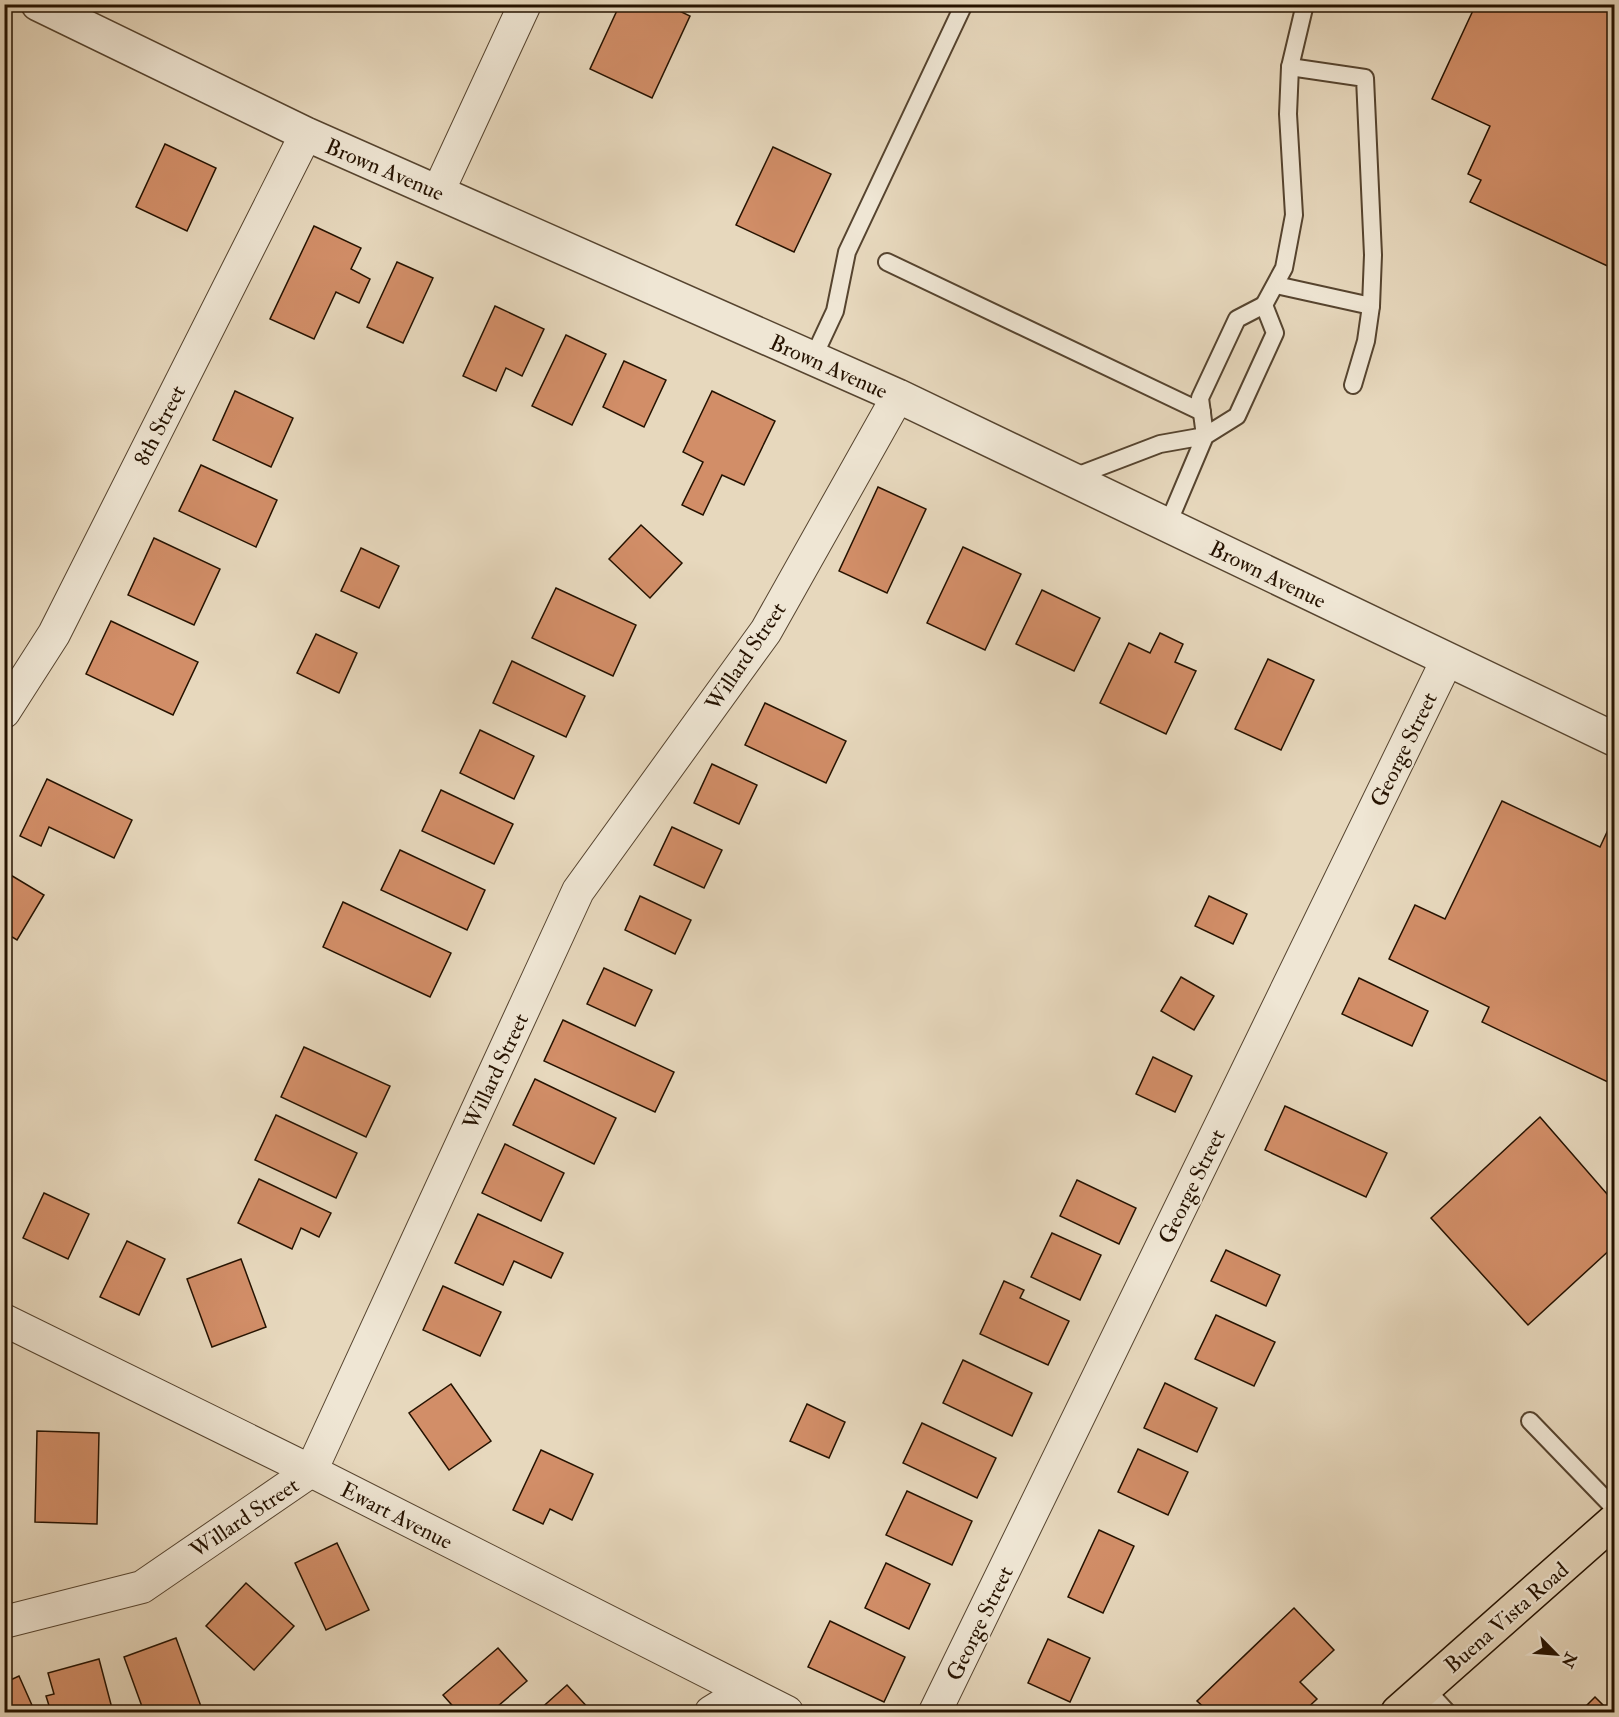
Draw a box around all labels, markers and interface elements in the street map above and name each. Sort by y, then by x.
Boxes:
street label: Brown Avenue [321,132,448,207]
street label: Brown Avenue [765,328,892,405]
street label: 8th Street [128,380,192,470]
street label: Brown Avenue [1205,535,1330,615]
street label: Willard Street [699,597,792,717]
street label: George Street [1364,688,1444,811]
street label: Willard Street [456,1009,535,1135]
street label: George Street [1152,1125,1232,1248]
street label: Willard Street [184,1471,304,1565]
street label: Ewart Avenue [336,1476,457,1556]
street label: Buena Vista Road [1439,1556,1575,1679]
street label: George Street [940,1562,1020,1685]
north arrow [1526,1624,1586,1684]
text: N [1556,1648,1581,1671]

